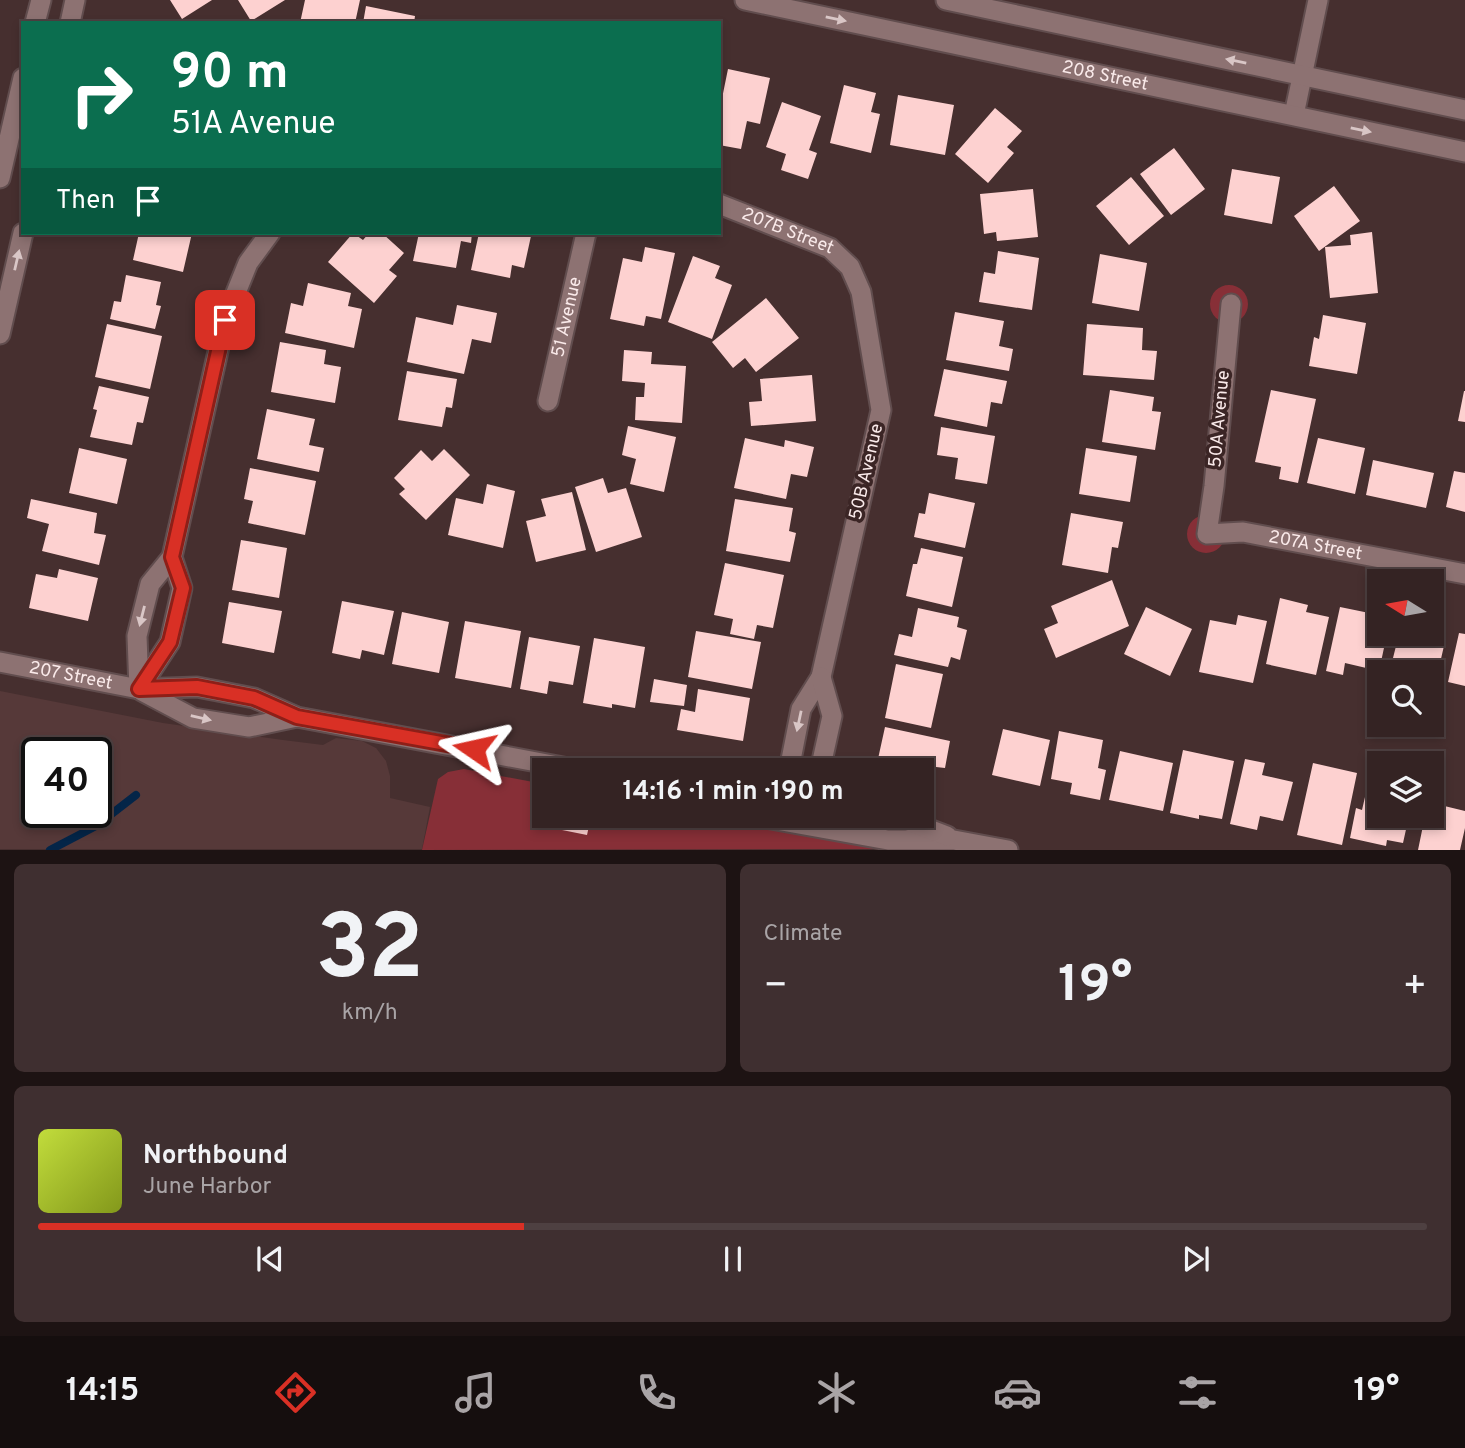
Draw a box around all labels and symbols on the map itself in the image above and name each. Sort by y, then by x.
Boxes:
one-way arrow [825,14,847,25]
street label: 208 Street [1060,56,1150,96]
one-way arrow [1225,56,1247,67]
one-way arrow [1350,125,1372,136]
street label: 207B Street [738,203,837,260]
one-way arrow [11,248,22,270]
street label: 51 Avenue [547,275,587,359]
pin [195,290,255,350]
street label: 50A Avenue [1204,370,1236,468]
street label: 50B Avenue [845,422,889,522]
street label: 207A Street [1267,526,1364,566]
north arrow [1367,569,1444,646]
one-way arrow [136,605,147,627]
street label: 207 Street [27,656,114,695]
one-way arrow [793,710,804,732]
position arrow [437,712,511,786]
one-way arrow [190,713,212,724]
speed limit sign: 40 [21,737,112,828]

